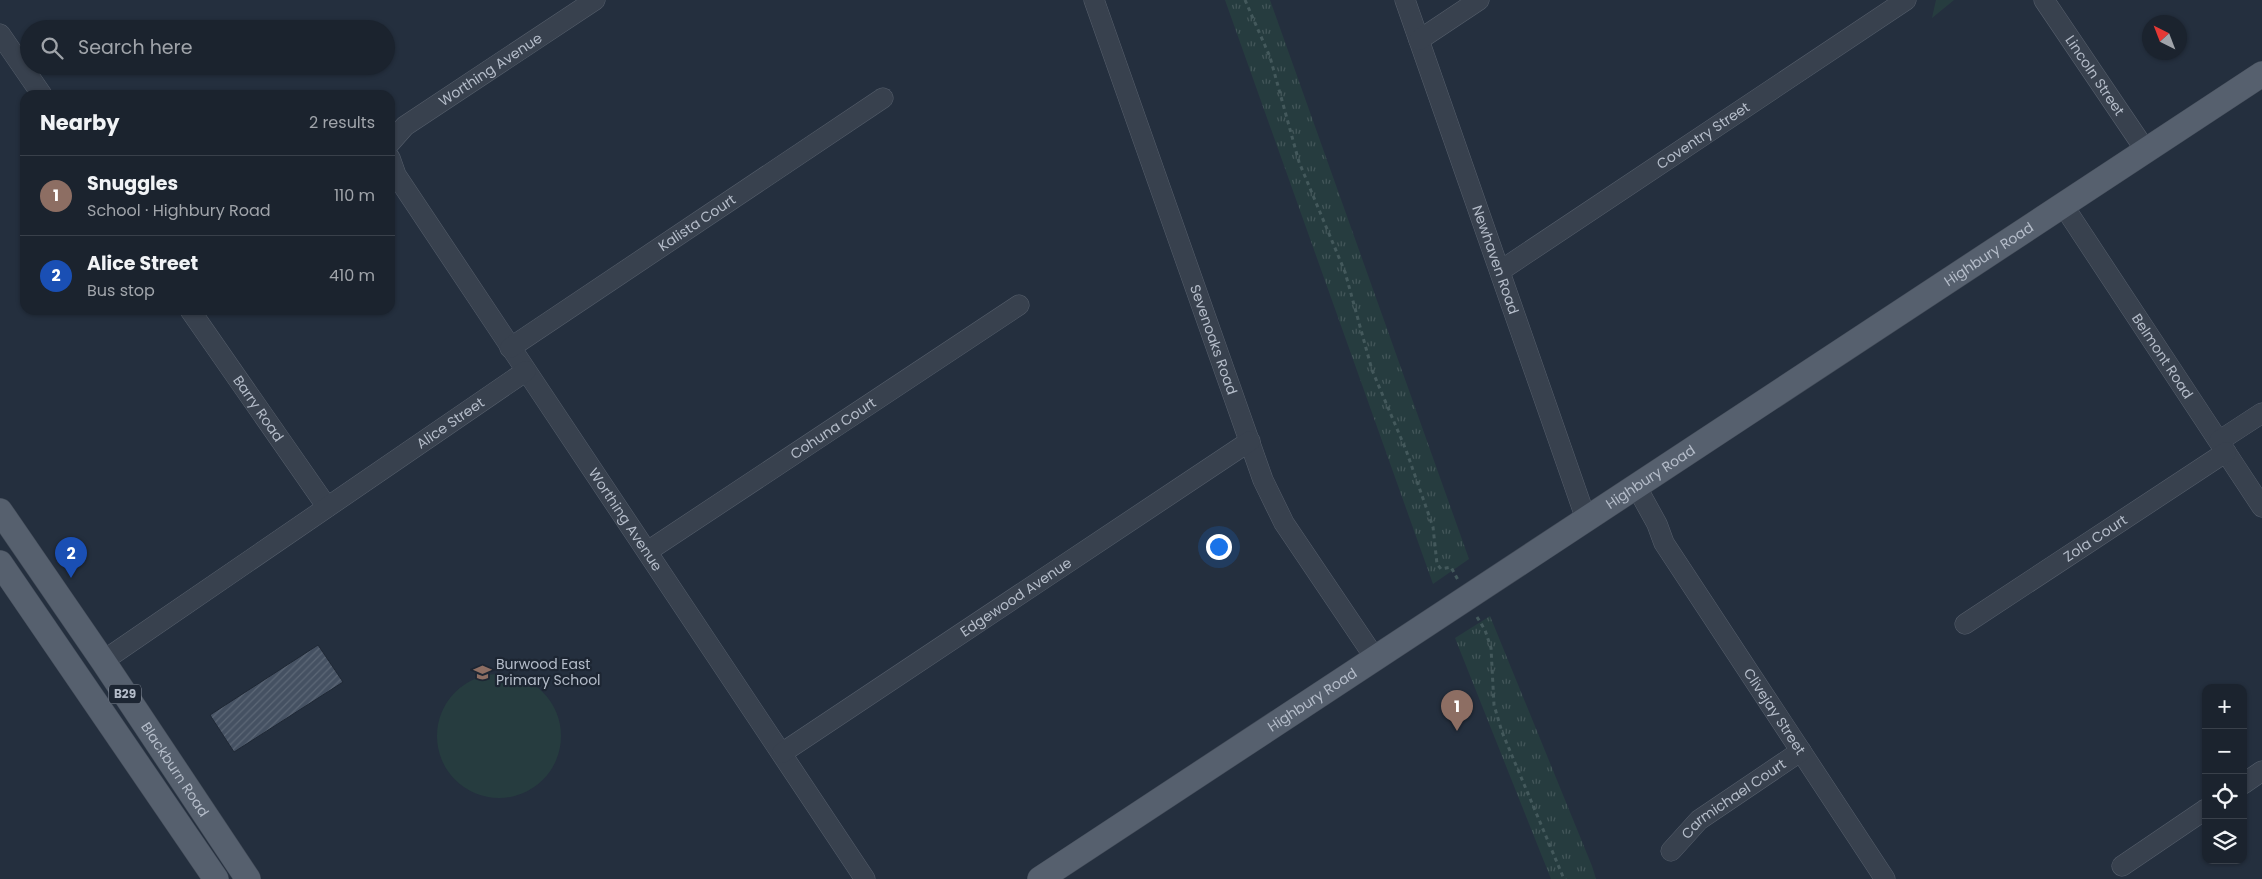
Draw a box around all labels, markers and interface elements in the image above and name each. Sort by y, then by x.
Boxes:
north arrow [2142,15,2187,60]
search box [20,20,395,75]
street label: Worthing Avenue [435,28,546,111]
street label: Lincoln Street [2061,31,2129,120]
icon: search [38,34,66,62]
text: Search here [78,34,192,61]
street label: Coventry Street [1652,97,1754,174]
text: Nearby [40,108,120,137]
text: 2 results [309,111,375,134]
text: Snuggles [87,170,178,197]
text: 1 [53,184,59,207]
text: 110 m [334,184,375,207]
street label: Kalista Court [654,190,740,256]
text: School · Highbury Road [87,199,271,222]
street label: Newhaven Road [1467,202,1524,317]
street label: Highbury Road [1940,217,2037,291]
text: Alice Street [87,250,198,277]
text: 2 [51,264,61,287]
text: 410 m [329,264,375,287]
text: Bus stop [87,279,155,302]
street label: Sevenoaks Road [1185,282,1242,397]
street label: Belmont Road [2127,310,2198,403]
street label: Barry Road [228,371,289,446]
street label: Alice Street [412,393,488,453]
street label: Cohuna Court [786,393,880,464]
street label: Highbury Road [1602,440,1699,514]
street label: Worthing Avenue [584,464,667,575]
street label: Zola Court [2060,510,2131,566]
your location [1206,534,1232,560]
pin: 2 [55,537,87,578]
street label: Edgewood Avenue [956,553,1076,642]
place label: Burwood East Primary School [496,654,601,690]
school or university icon: Burwood East Primary School [472,662,492,682]
street label: Highbury Road [1264,663,1361,736]
street label: Clivejay Street [1739,664,1810,758]
road number: B29 [109,684,141,704]
map controls [2202,684,2247,864]
button: + [2202,684,2247,729]
pin: 1 [1441,690,1473,731]
street label: Blackburn Road [136,718,214,821]
button: − [2202,729,2247,774]
street label: Carmichael Court [1677,754,1790,843]
button: locate [2202,774,2247,819]
button: layers [2202,819,2247,864]

